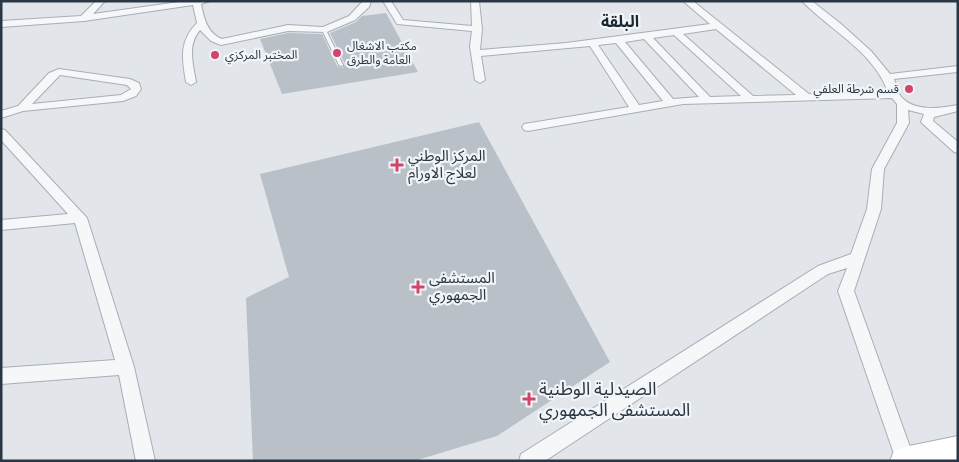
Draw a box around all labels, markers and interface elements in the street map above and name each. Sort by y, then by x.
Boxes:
district label: البلقة [601,11,639,31]
place label: مكتب الاشغال العامة والطرق [347,38,417,67]
place label: المختبر المركزي [225,47,298,65]
marker: مكتب الاشغال العامة والطرق [331,47,343,59]
marker: المختبر المركزي [209,49,221,61]
place label: قسم شرطة العلفي [813,81,899,99]
marker: قسم شرطة العلفي [903,83,915,95]
place label: المركز الوطني لعلاج الاورام [408,146,486,185]
marker: المركز الوطني لعلاج الاورام [390,158,404,172]
place label: المستشفى الجمهوري [429,268,495,306]
marker: المستشفى الجمهوري [411,280,425,294]
place label: الصيدلية الوطنية المستشفى الجمهوري [539,377,690,423]
marker: الصيدلية الوطنية المستشفى الجمهوري [523,393,535,405]

